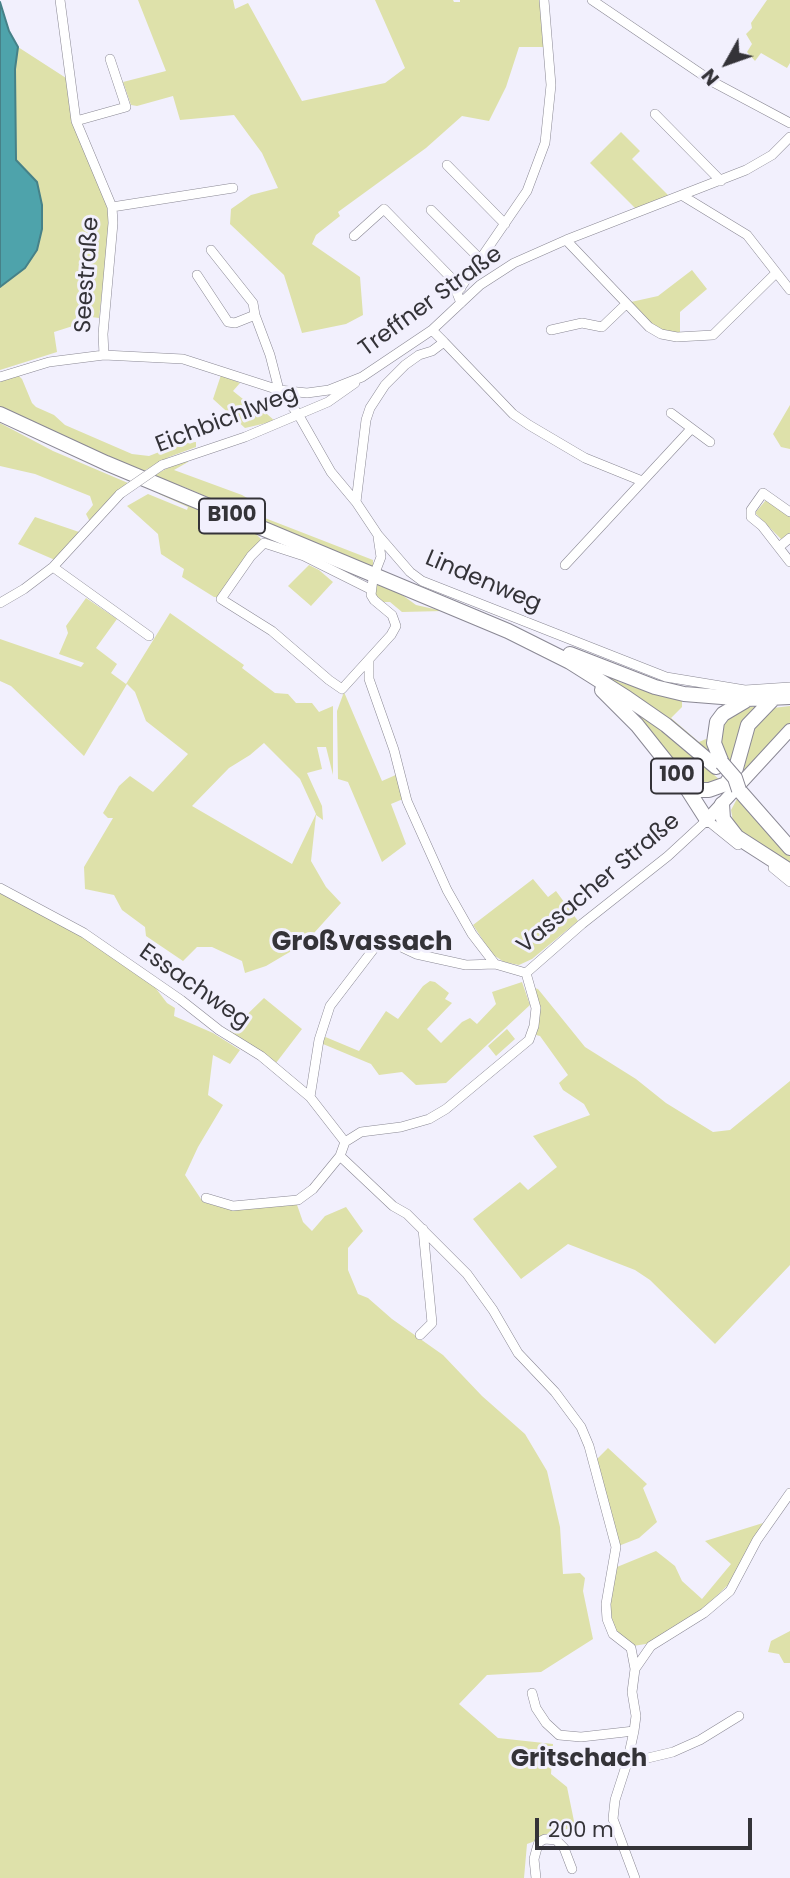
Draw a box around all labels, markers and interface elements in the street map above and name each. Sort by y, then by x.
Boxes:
north arrow [692,28,762,98]
text: N [696,63,725,91]
street label: Seestraße [70,216,106,334]
street label: Treffner Straße [354,241,508,363]
street label: Eichbichlweg [152,380,302,460]
road number: B100 [199,498,265,534]
street label: Lindenweg [421,545,545,619]
road number: 100 [651,758,703,794]
street label: Vassacher Straße [512,808,686,960]
district label: Großvassach [271,927,453,959]
street label: Essachweg [133,939,255,1035]
district label: Gritschach [511,1746,647,1774]
scale bar [538,1804,755,1848]
text: 200 m [548,1815,614,1844]

